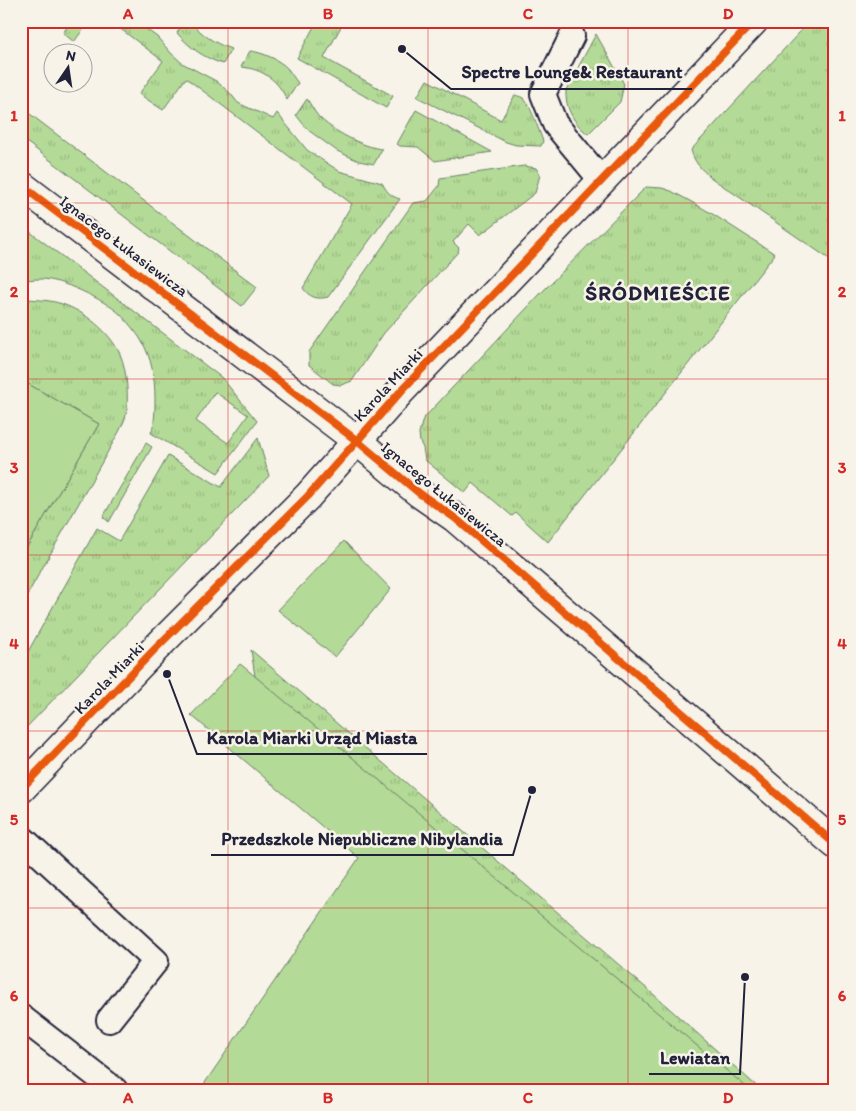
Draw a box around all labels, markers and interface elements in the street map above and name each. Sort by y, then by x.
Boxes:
text: A [122,4,134,23]
text: B [323,4,334,23]
text: C [523,4,534,23]
text: D [723,4,734,23]
north arrow [42,42,92,92]
text: N [64,46,77,65]
callout: Spectre Lounge& Restaurant [451,56,692,89]
text: Spectre Lounge& Restaurant [461,61,683,83]
text: 1 [10,106,18,125]
text: 1 [838,106,846,125]
street label: Ignacego Łukasiewicza [56,191,193,301]
district label: ŚRÓDMIEŚCIE [585,280,731,305]
text: 2 [10,282,19,301]
text: 2 [838,282,847,301]
street label: Karola Miarki [349,345,427,425]
street label: Ignacego Łukasiewicza [377,438,511,551]
text: 3 [10,458,19,477]
text: 3 [838,458,847,477]
text: 4 [9,634,19,653]
text: 4 [837,634,847,653]
street label: Karola Miarki [70,638,148,718]
callout: Karola Miarki Urząd Miasta [197,721,427,754]
text: Karola Miarki Urząd Miasta [207,727,418,749]
text: 5 [10,810,19,829]
text: 5 [838,810,847,829]
callout: Przedszkole Niepubliczne Nibylandia [211,822,513,855]
text: Przedszkole Niepubliczne Nibylandia [221,828,503,850]
text: 6 [10,986,19,1005]
text: 6 [838,986,847,1005]
callout: Lewiatan [649,1041,740,1074]
text: Lewiatan [660,1047,731,1069]
text: A [122,1088,134,1107]
text: B [323,1088,334,1107]
text: C [523,1088,534,1107]
text: D [723,1088,734,1107]

